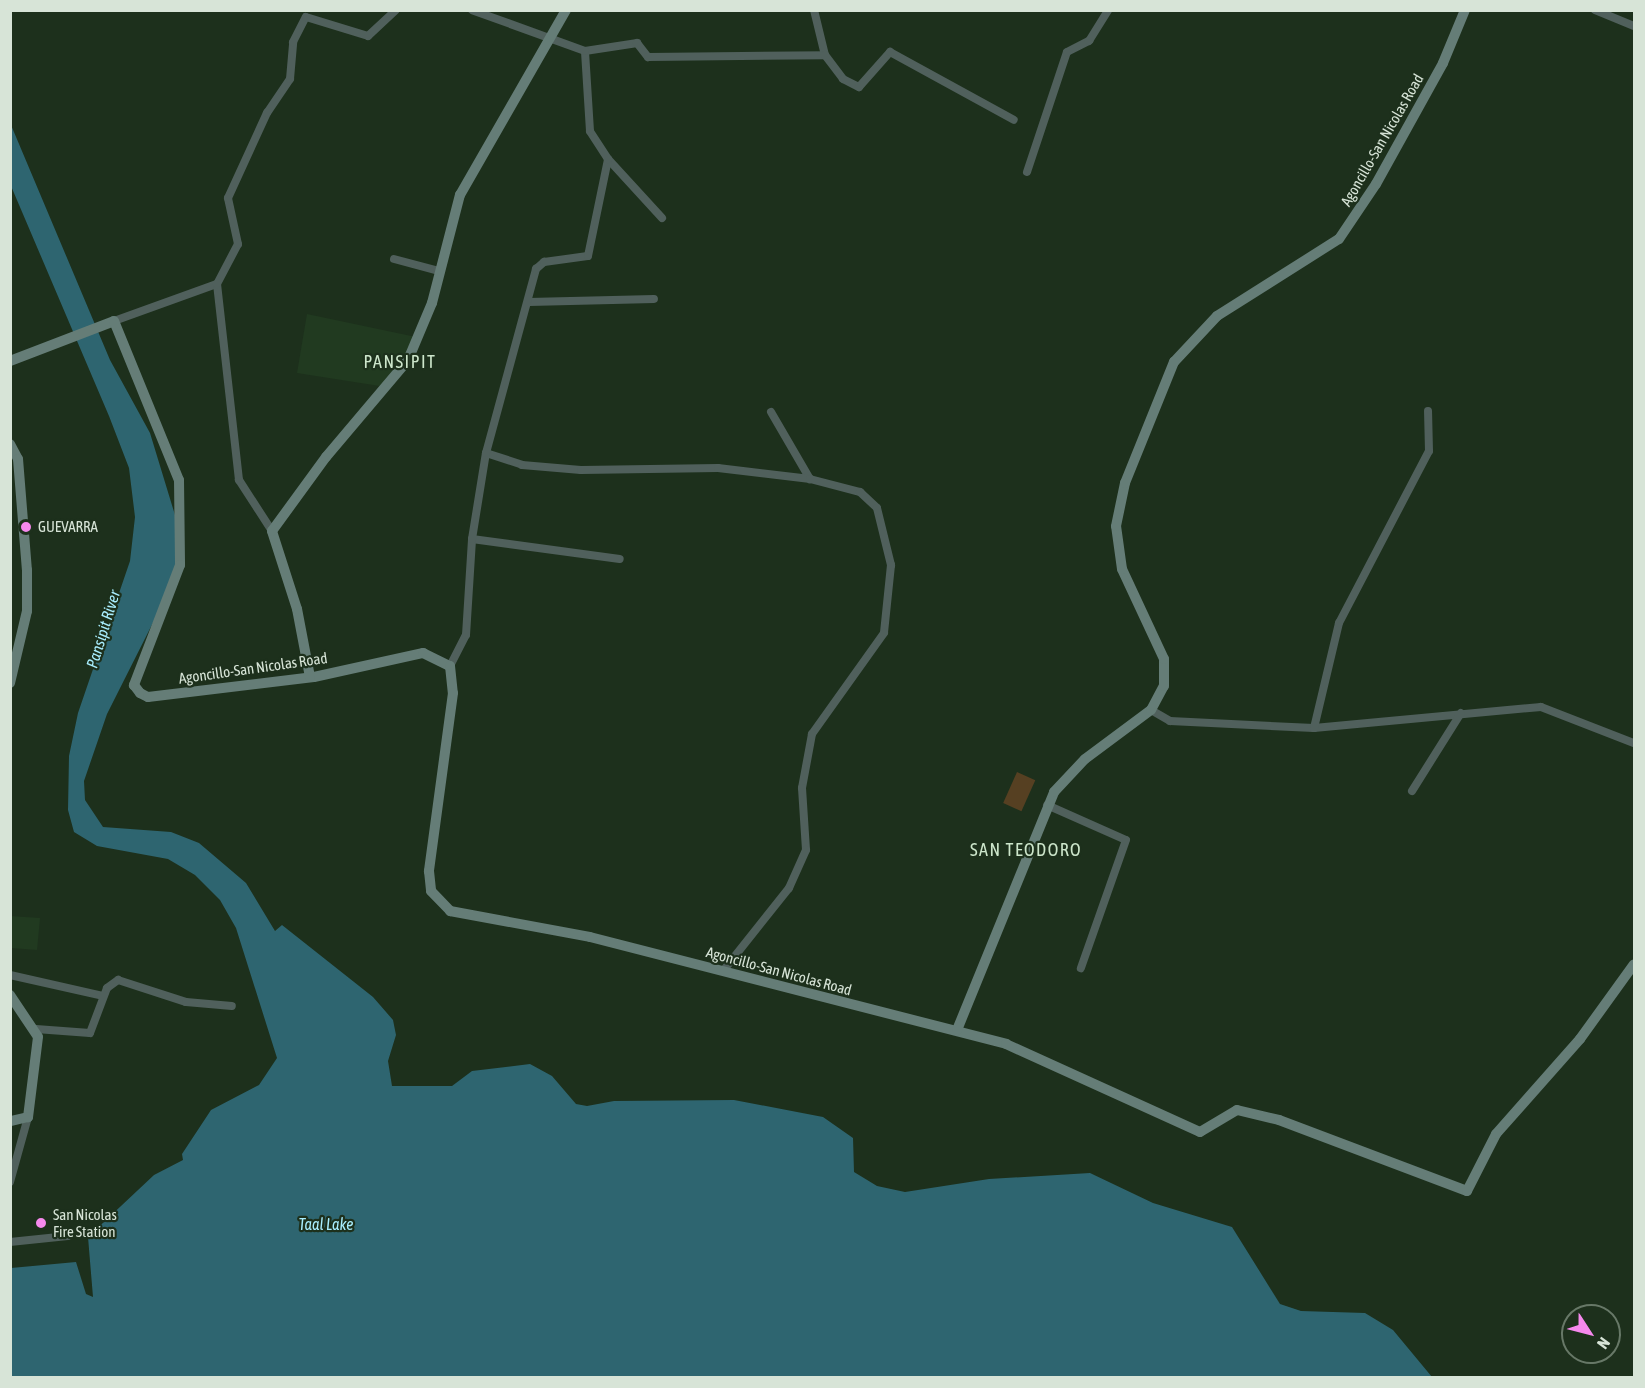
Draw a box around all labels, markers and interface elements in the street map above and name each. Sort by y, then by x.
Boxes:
street label: Agoncillo-San Nicolas Road [1337,71,1427,209]
district label: PANSIPIT [363,351,437,373]
place label: GUEVARRA [38,518,98,536]
marker: GUEVARRA [19,520,33,534]
water label: Pansipit River [82,588,124,670]
street label: Agoncillo-San Nicolas Road [178,649,328,687]
district label: SAN TEODORO [970,839,1082,861]
street label: Agoncillo-San Nicolas Road [704,943,854,999]
place label: San Nicolas Fire Station [53,1205,117,1240]
water label: Taal Lake [299,1214,353,1234]
marker: San Nicolas Fire Station [34,1216,48,1230]
north arrow [1561,1304,1621,1364]
text: N [1594,1334,1614,1353]

